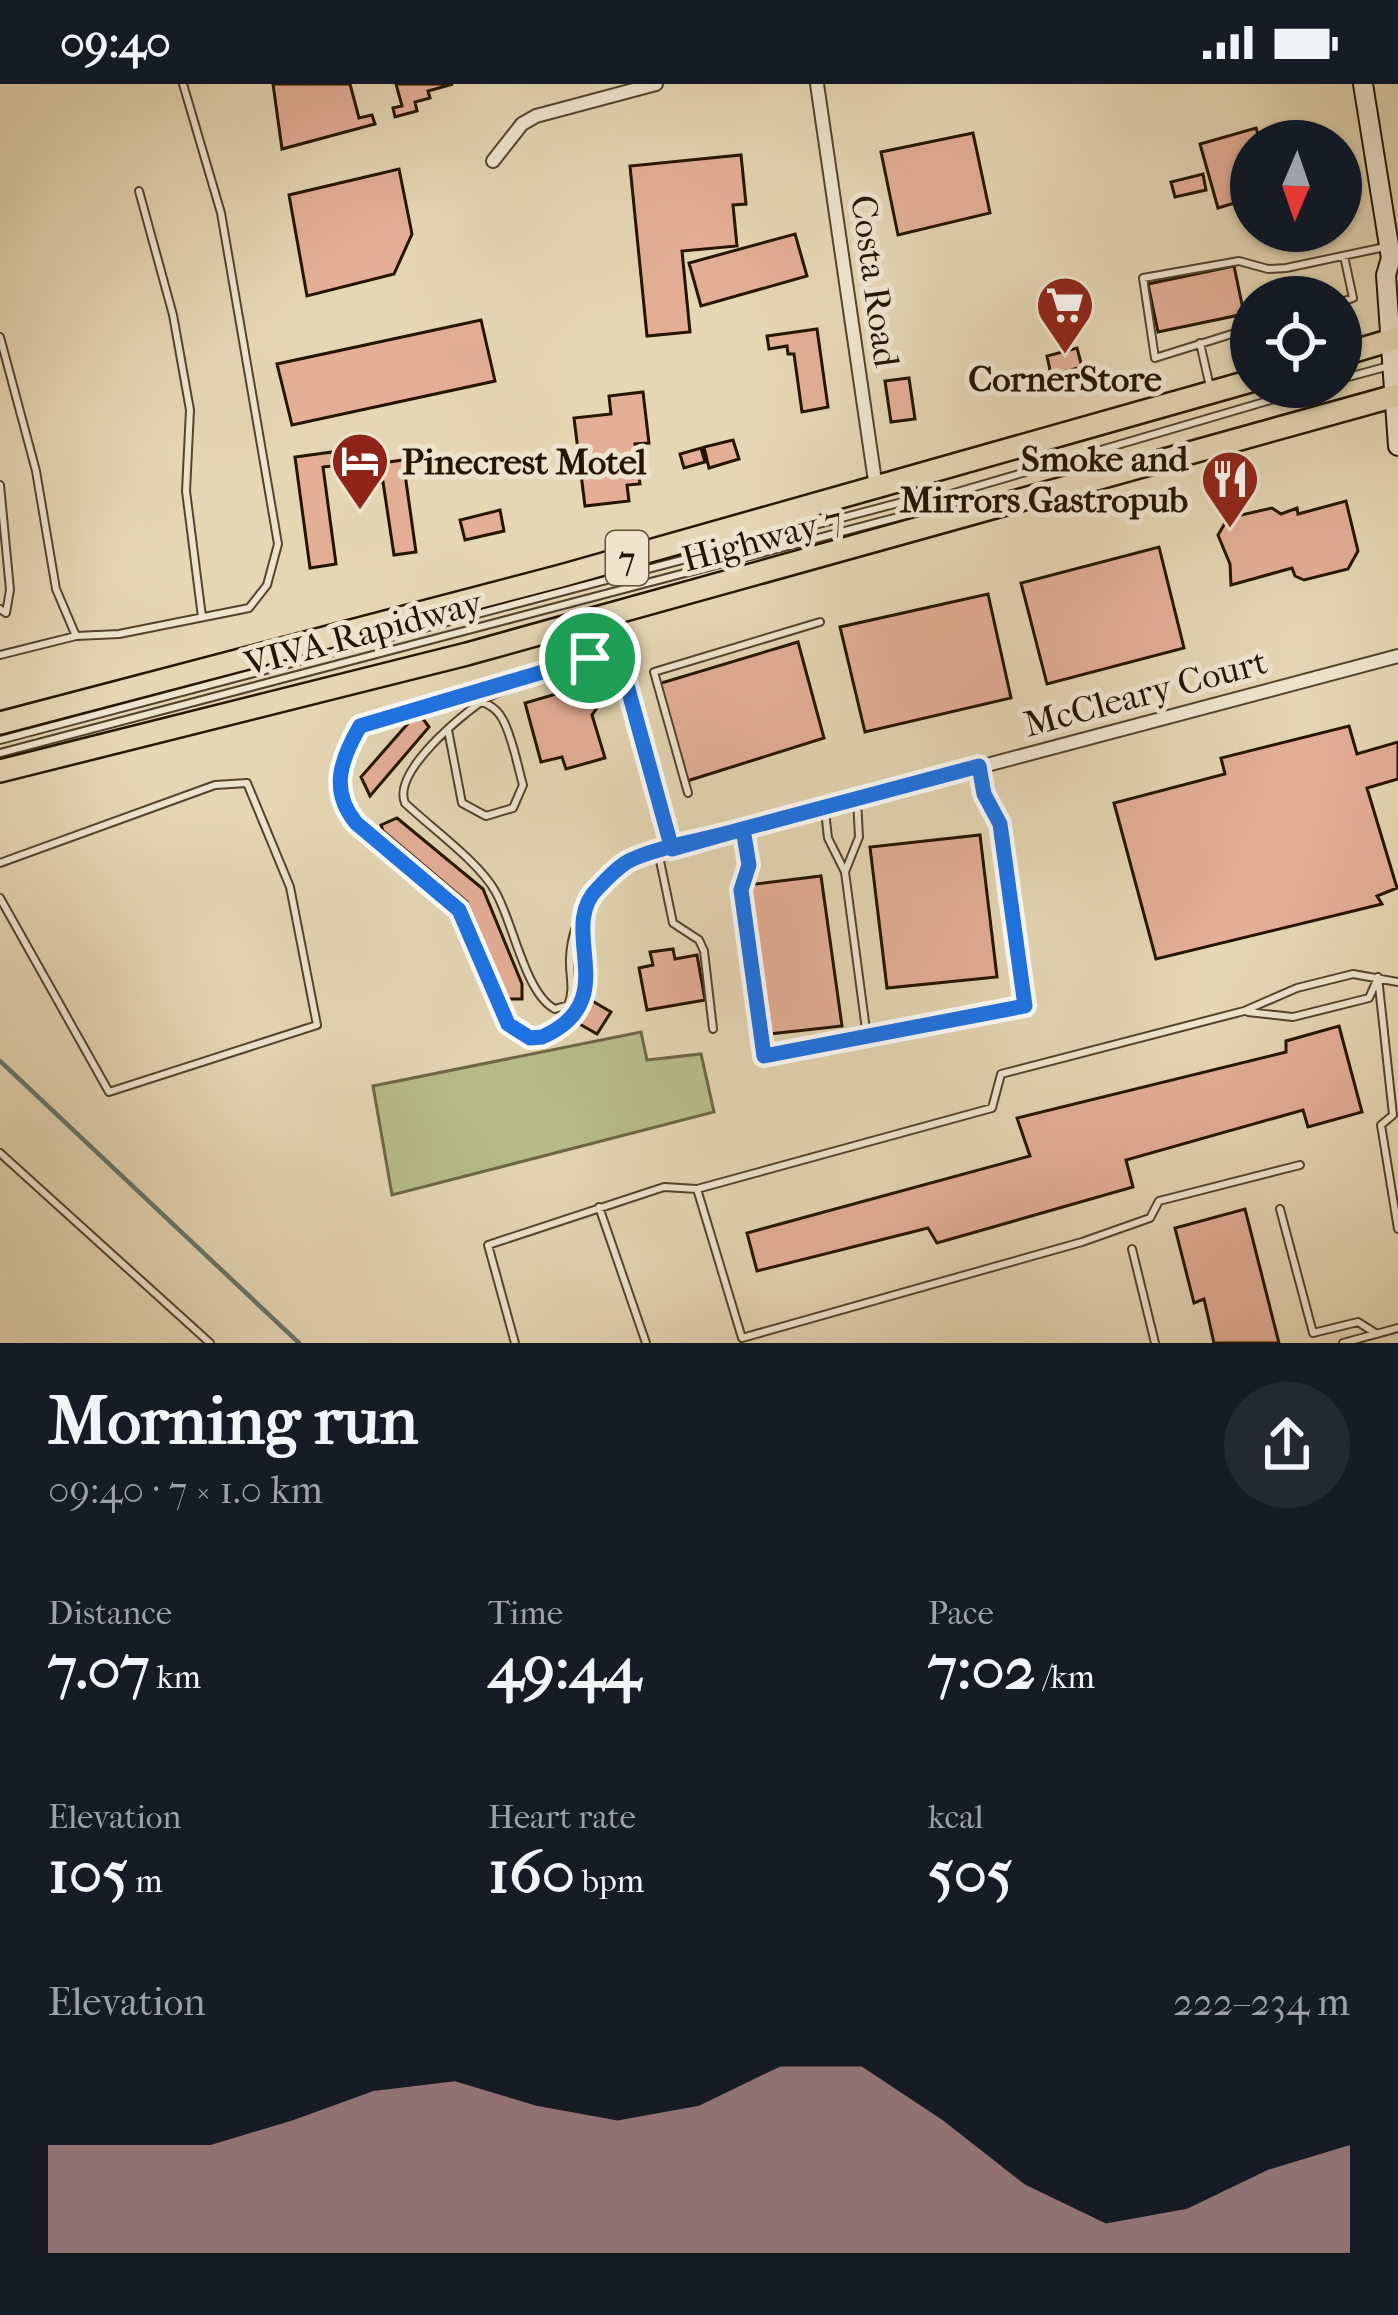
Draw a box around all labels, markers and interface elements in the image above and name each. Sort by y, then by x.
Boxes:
text: 09:40 [60,16,171,69]
north arrow [1230,120,1362,252]
map controls [1230,120,1362,408]
street label: Costa Road [842,192,908,370]
supermarket icon: CornerStore [1034,274,1096,356]
button: locate [1230,276,1362,408]
place label: CornerStore [968,358,1162,400]
hotel icon: Pinecrest Motel [329,430,391,512]
place label: Smoke and Mirrors Gastropub [900,438,1189,521]
place label: Pinecrest Motel [402,441,647,483]
restaurant icon: Smoke and Mirrors Gastropub [1199,448,1261,530]
street label: Highway 7 [677,497,847,581]
road number: 7 [606,531,648,585]
street label: VIVA Rapidway [239,581,488,685]
pin [539,607,641,709]
icon: arrive [557,625,623,691]
street label: McCleary Court [1019,640,1272,746]
button: share [1224,1382,1350,1508]
text: Morning run [48,1383,418,1460]
text: 09:40 · 7 × 1.0 km [48,1467,323,1513]
text: Distance [48,1594,172,1633]
text: Time [488,1594,563,1633]
text: Pace [928,1594,994,1633]
text: 7.07 [48,1633,150,1704]
text: 49:44 [488,1633,641,1704]
text: 7:02 [928,1633,1035,1704]
text: km [150,1658,201,1697]
text: /km [1035,1658,1095,1697]
text: Elevation [48,1798,181,1837]
text: Heart rate [488,1798,636,1837]
text: kcal [928,1798,984,1837]
text: 105 [48,1837,128,1908]
text: 160 [488,1837,575,1908]
text: 505 [928,1837,1013,1908]
text: m [128,1862,163,1901]
text: bpm [575,1862,644,1901]
text: Elevation [48,1979,206,2025]
text: 222–234 m [1173,1979,1350,2025]

